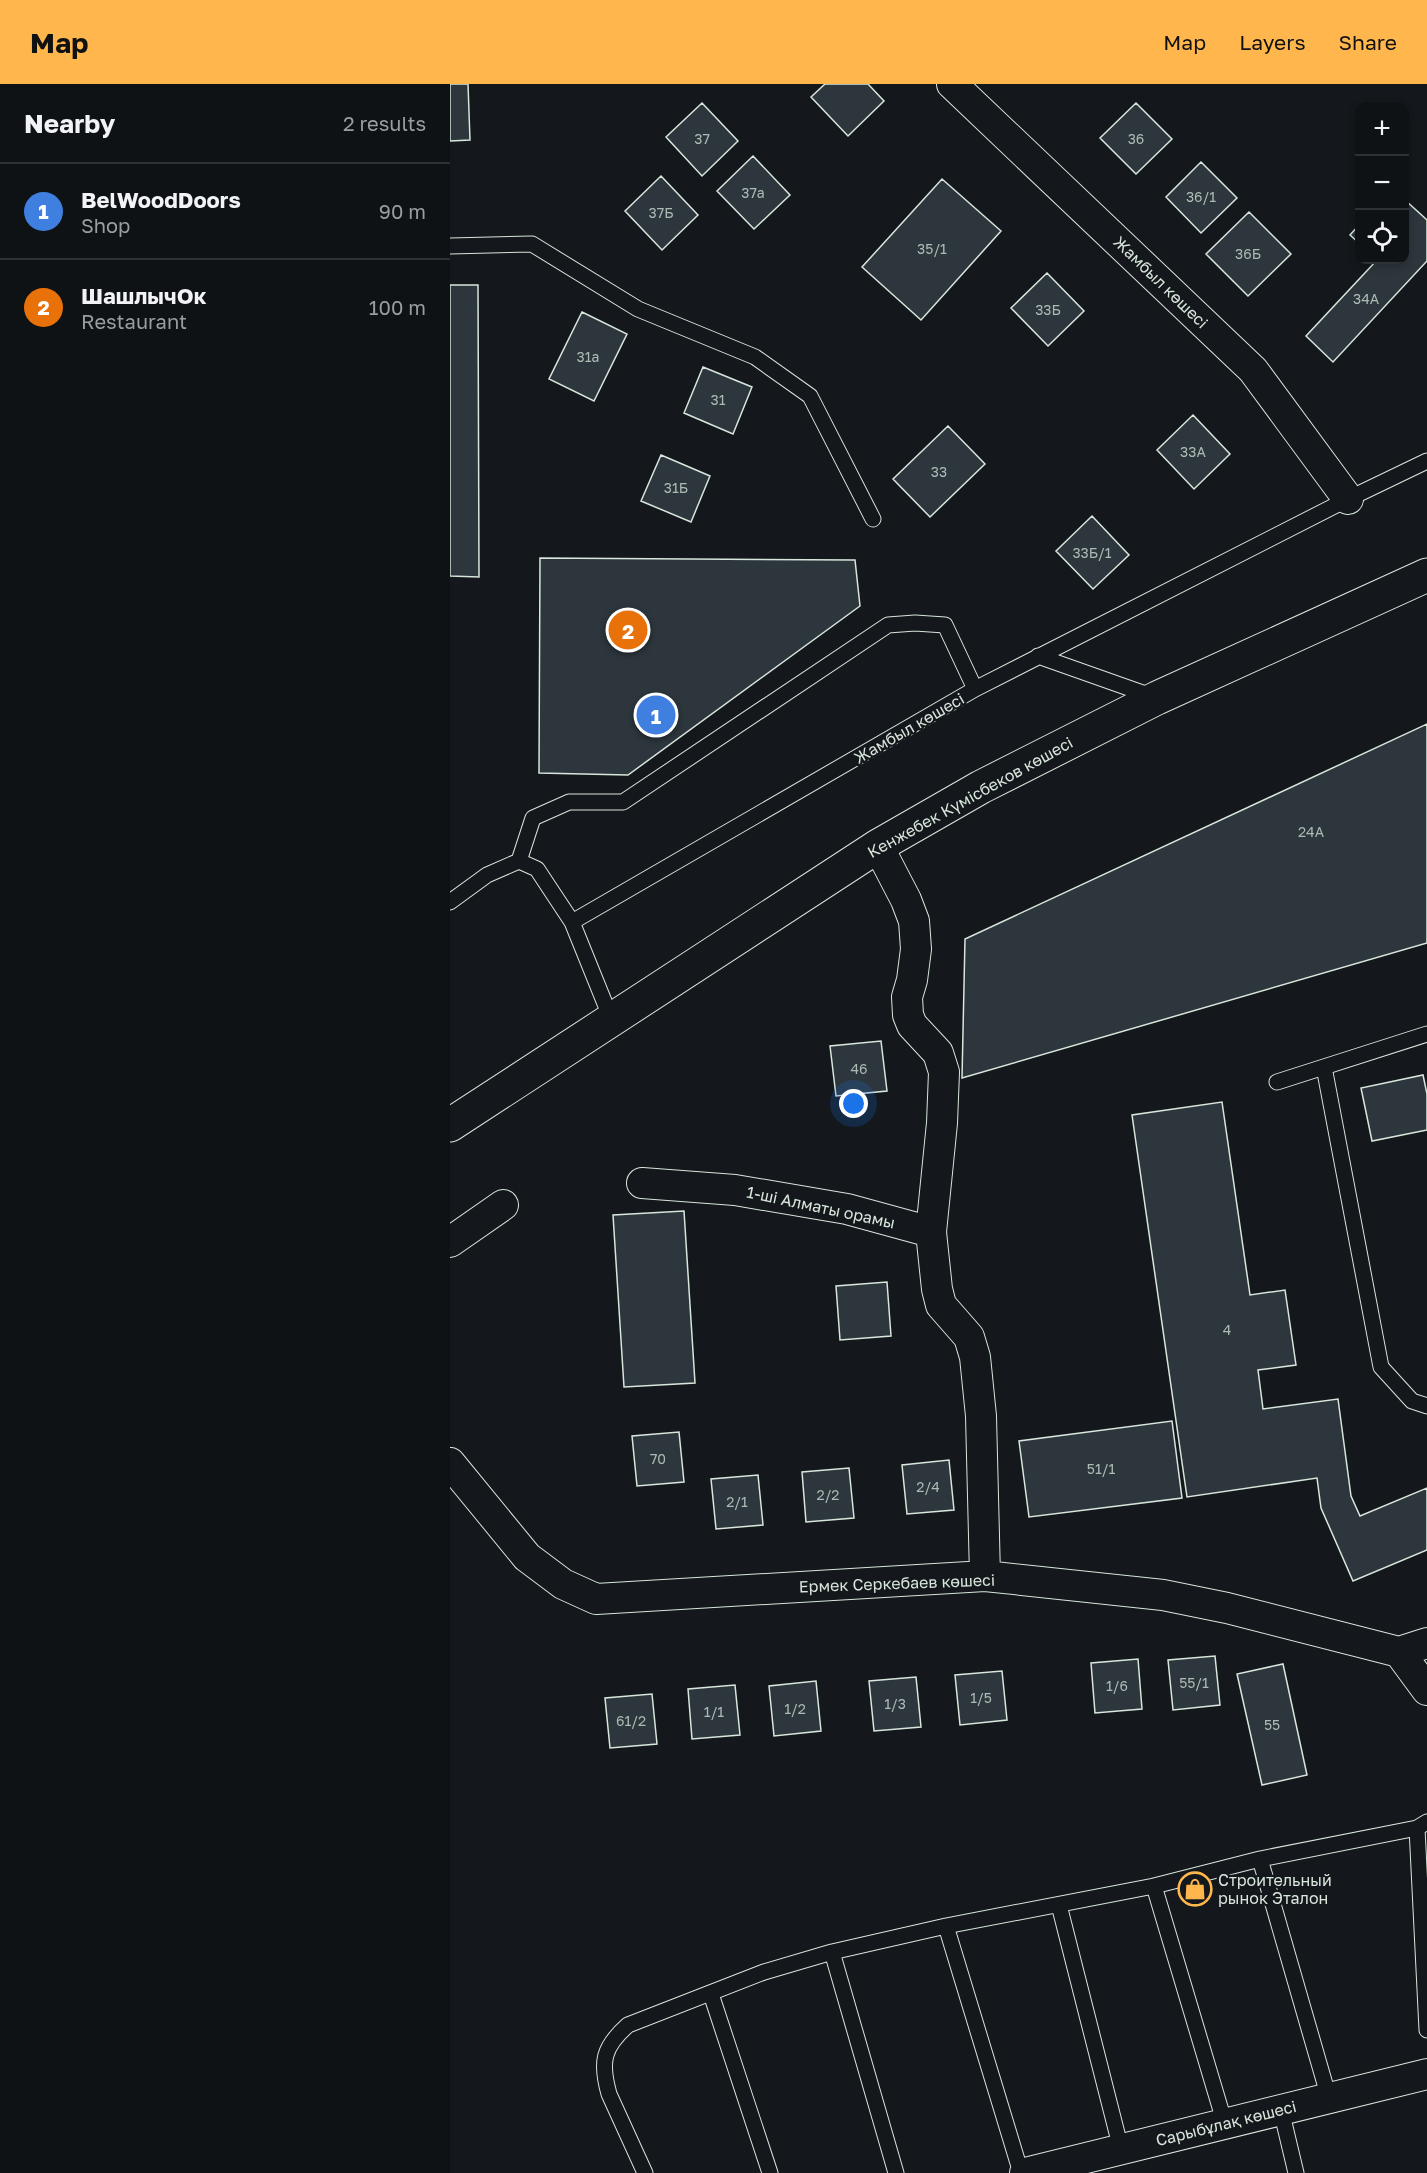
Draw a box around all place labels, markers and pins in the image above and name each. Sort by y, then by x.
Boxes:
pin: 2 [608,608,648,652]
pin: 1 [636,692,676,738]
place label: Строительный рынок Эталон [1218,1870,1332,1908]
shop icon: Строительный рынок Эталон [1177,1871,1213,1907]

